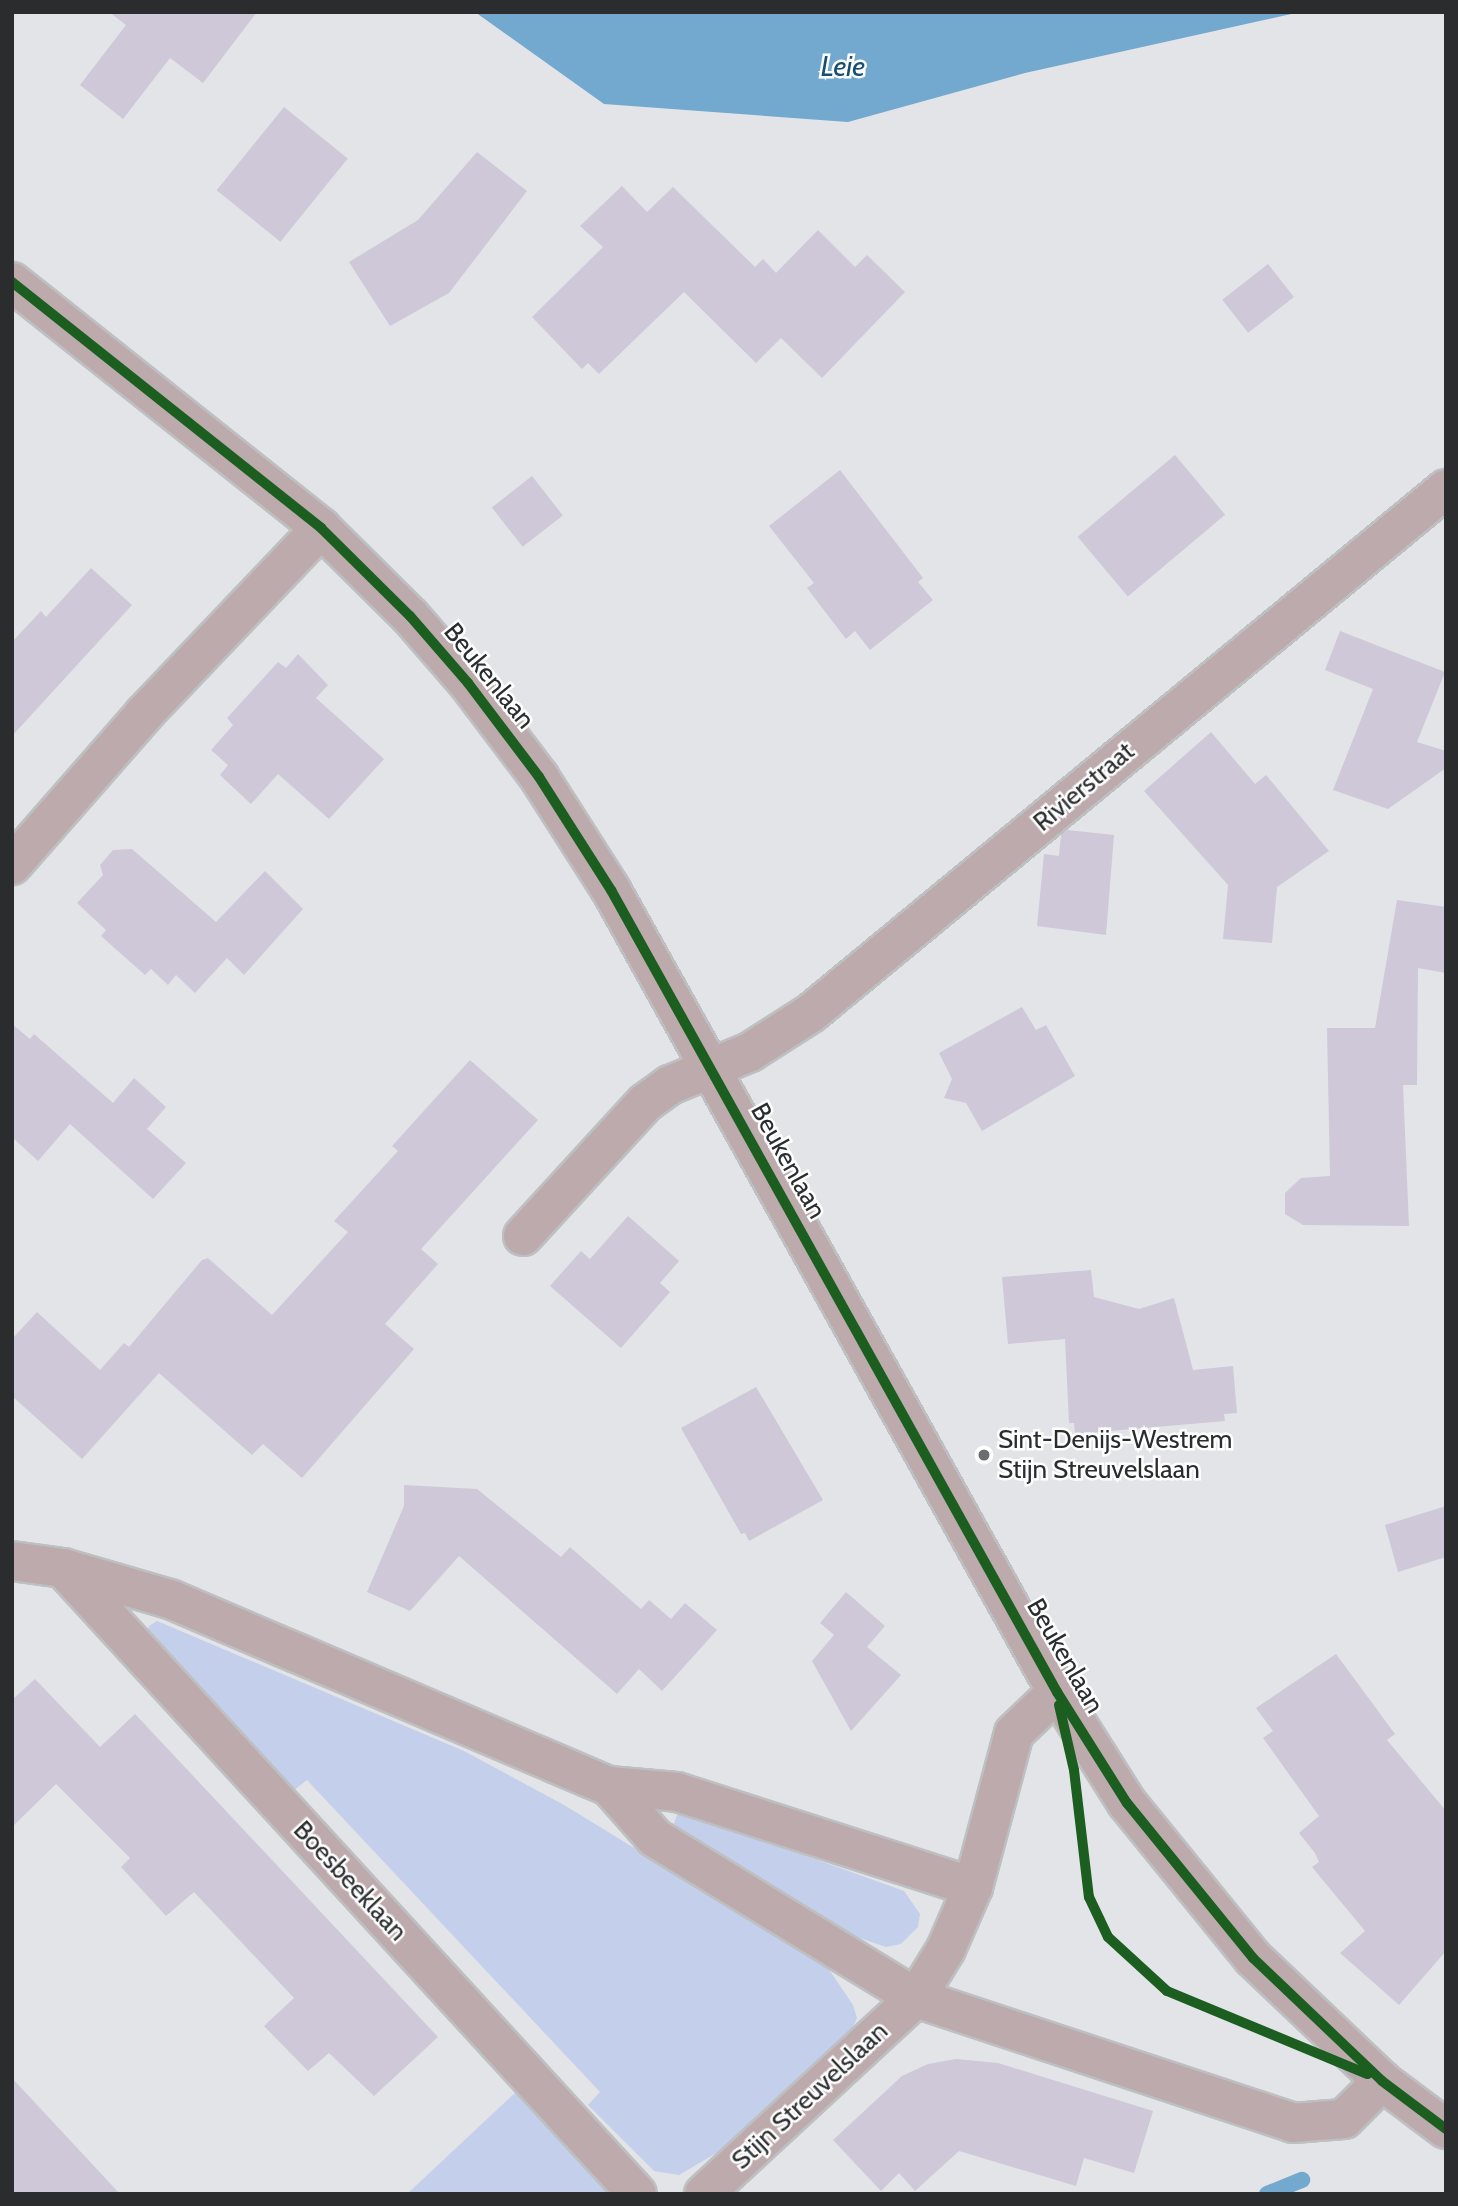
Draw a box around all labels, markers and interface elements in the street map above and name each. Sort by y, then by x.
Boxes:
water label: Leie [821,49,865,83]
street label: Beukenlaan [437,617,541,735]
street label: Rivierstraat [1027,736,1141,838]
street label: Beukenlaan [744,1098,832,1224]
place label: Sint-Denijs-Westrem Stijn Streuvelslaan [998,1424,1232,1486]
marker: Sint-Denijs-Westrem Stijn Streuvelslaan [976,1447,992,1463]
street label: Beukenlaan [1020,1593,1110,1719]
street label: Boesbeeklaan [287,1815,413,1947]
street label: Stijn Streuvelslaan [726,2016,894,2176]

